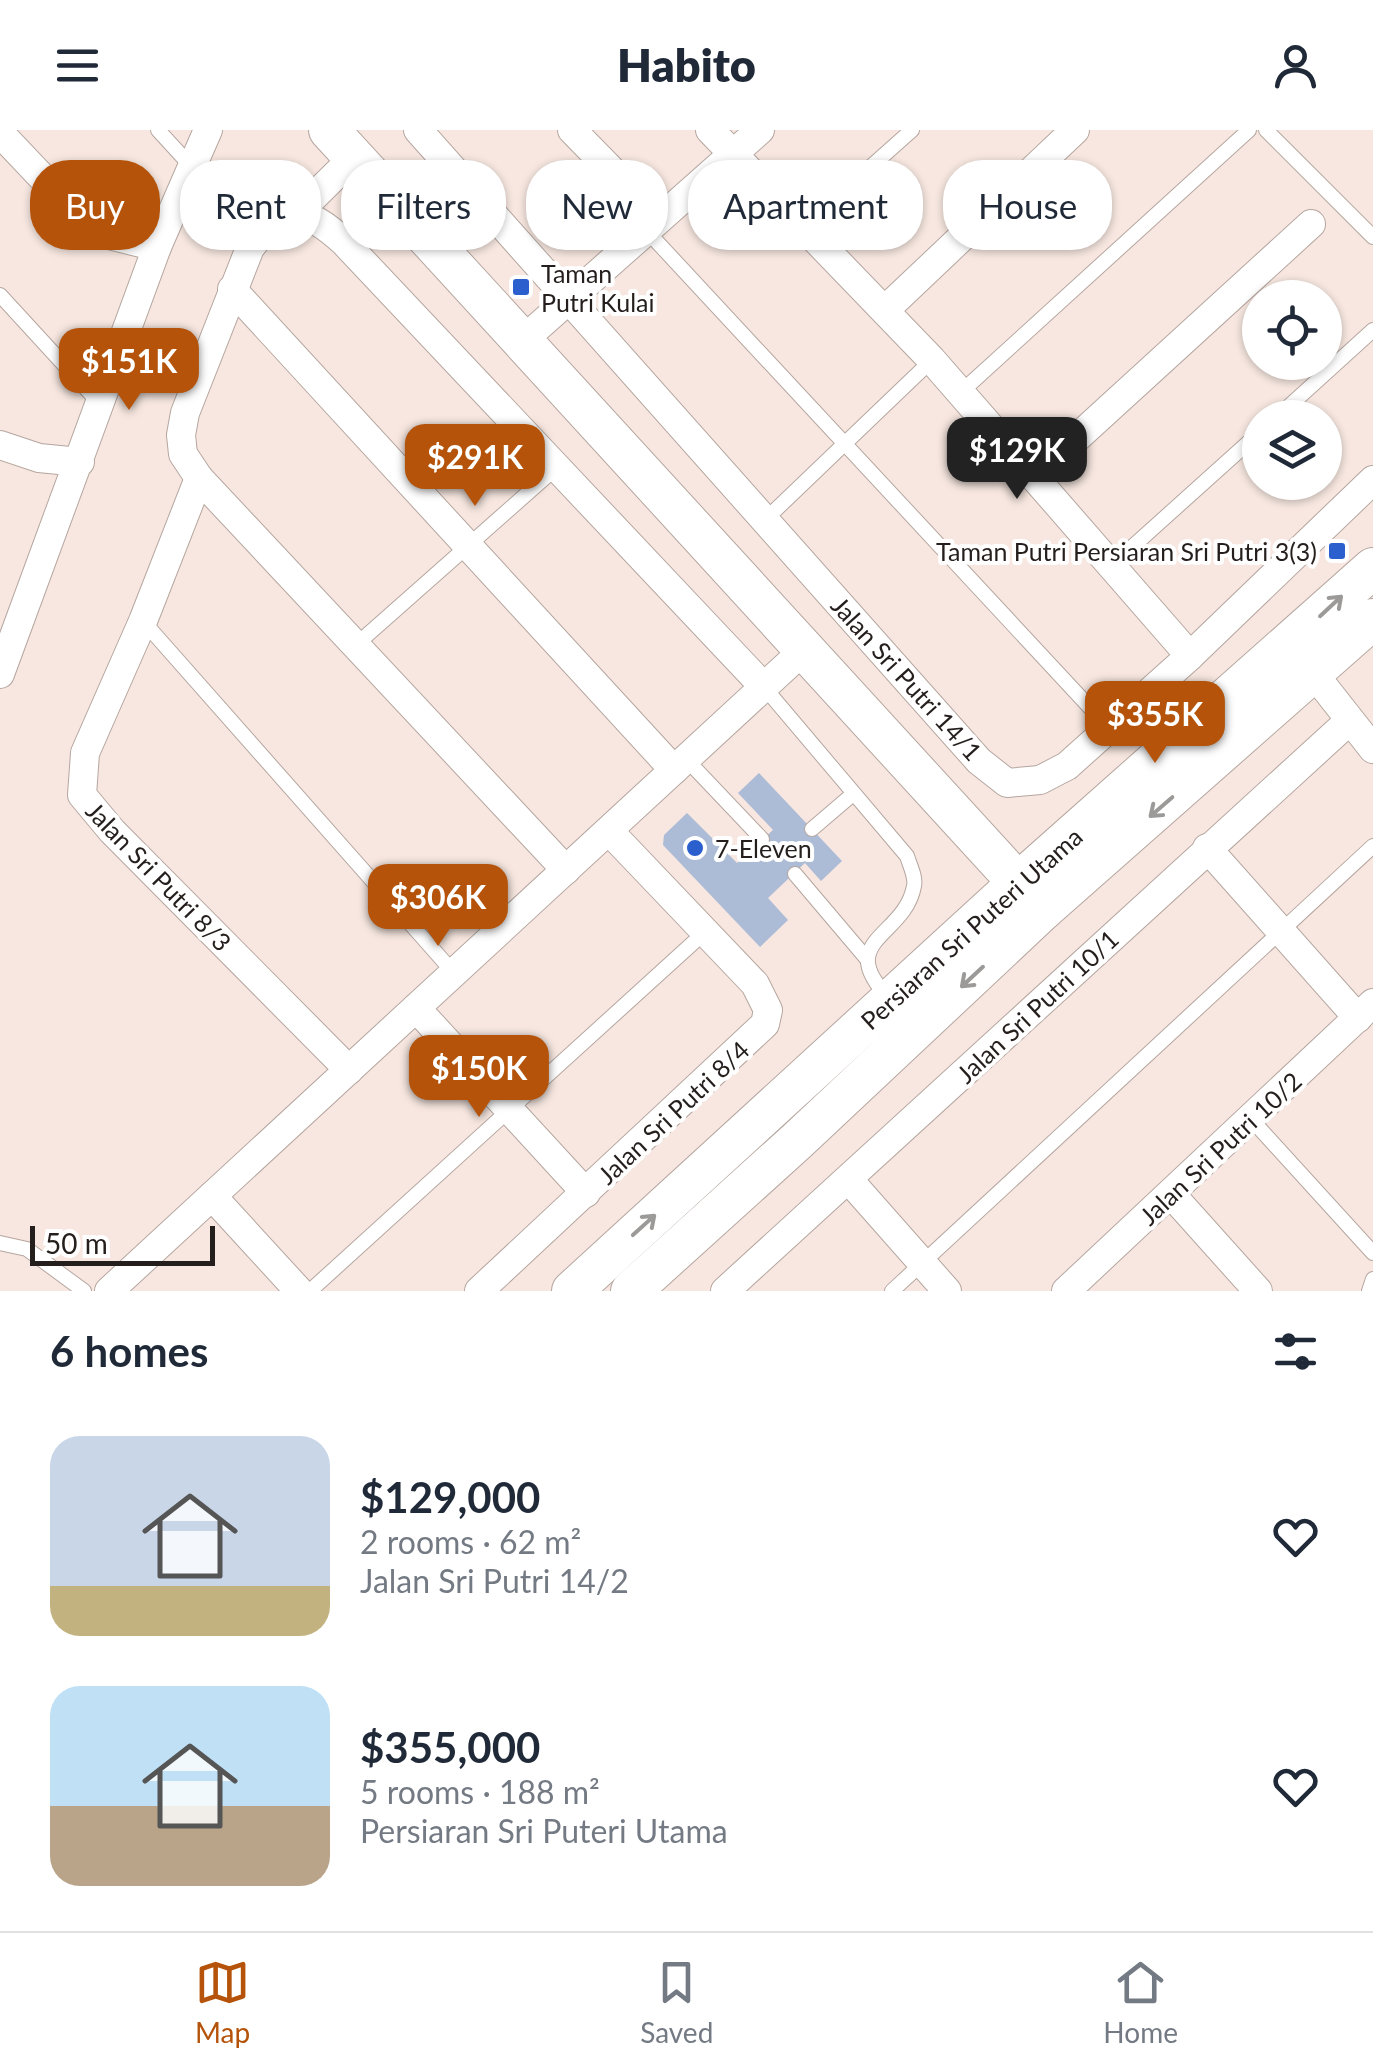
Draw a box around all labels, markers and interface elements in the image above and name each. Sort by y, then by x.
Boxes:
icon: menu [50,38,105,93]
text: Habito [617,38,756,92]
icon: person [1268,38,1323,93]
chip: Buy [30,160,160,250]
chip: Rent [180,160,321,250]
chip: Filters [341,160,506,250]
chip: New [526,160,668,250]
chip: Apartment [688,160,923,250]
chip: House [943,160,1112,250]
place label: Taman Putri Kulai [541,258,655,317]
marker: Taman Putri Kulai [510,276,532,298]
map controls [1242,280,1342,500]
button: locate [1242,280,1342,380]
pin: $151K [59,328,199,413]
text: $151K [81,341,177,380]
button: layers [1242,400,1342,500]
pin: $129K [947,417,1087,502]
pin: $291K [405,424,545,509]
text: $129K [969,430,1065,469]
text: $291K [427,437,523,476]
place label: Taman Putri Persiaran Sri Putri 3(3) [936,536,1317,566]
marker: Taman Putri Persiaran Sri Putri 3(3) [1326,540,1348,562]
street label: Jalan Sri Putri 14/1 [826,590,988,766]
one-way arrow [1318,595,1343,618]
pin: $355K [1085,681,1225,766]
text: $355K [1107,694,1203,733]
street label: Jalan Sri Putri 8/3 [80,795,238,957]
one-way arrow [1149,795,1174,818]
street label: Persiaran Sri Puteri Utama [854,821,1088,1035]
place label: 7-Eleven [715,833,812,863]
marker: 7-Eleven [684,837,706,859]
pin: $306K [368,864,508,949]
text: $306K [390,877,486,916]
street label: Jalan Sri Putri 10/1 [950,923,1124,1089]
one-way arrow [960,965,984,989]
street label: Jalan Sri Putri 8/4 [591,1034,755,1190]
pin: $150K [409,1035,549,1120]
text: $150K [431,1048,527,1087]
street label: Jalan Sri Putri 10/2 [1133,1065,1307,1231]
one-way arrow [631,1214,656,1237]
scale bar [30,1221,215,1266]
text: 50 m [45,1226,108,1260]
icon: filters [1268,1324,1323,1379]
text: 6 homes [50,1326,208,1376]
text: $129,000 [360,1472,540,1522]
icon: home [130,1476,250,1596]
icon: heart [1268,1509,1323,1564]
text: 2 rooms · 62 m² [360,1522,581,1561]
text: Jalan Sri Putri 14/2 [360,1561,629,1600]
text: $355,000 [360,1722,540,1772]
icon: home [130,1726,250,1846]
icon: heart [1268,1759,1323,1814]
text: 5 rooms · 188 m² [360,1772,600,1811]
text: Persiaran Sri Puteri Utama [360,1811,728,1850]
tab: Map [195,1955,250,2049]
tab: Saved [640,1955,713,2049]
tab: Home [1103,1955,1178,2049]

